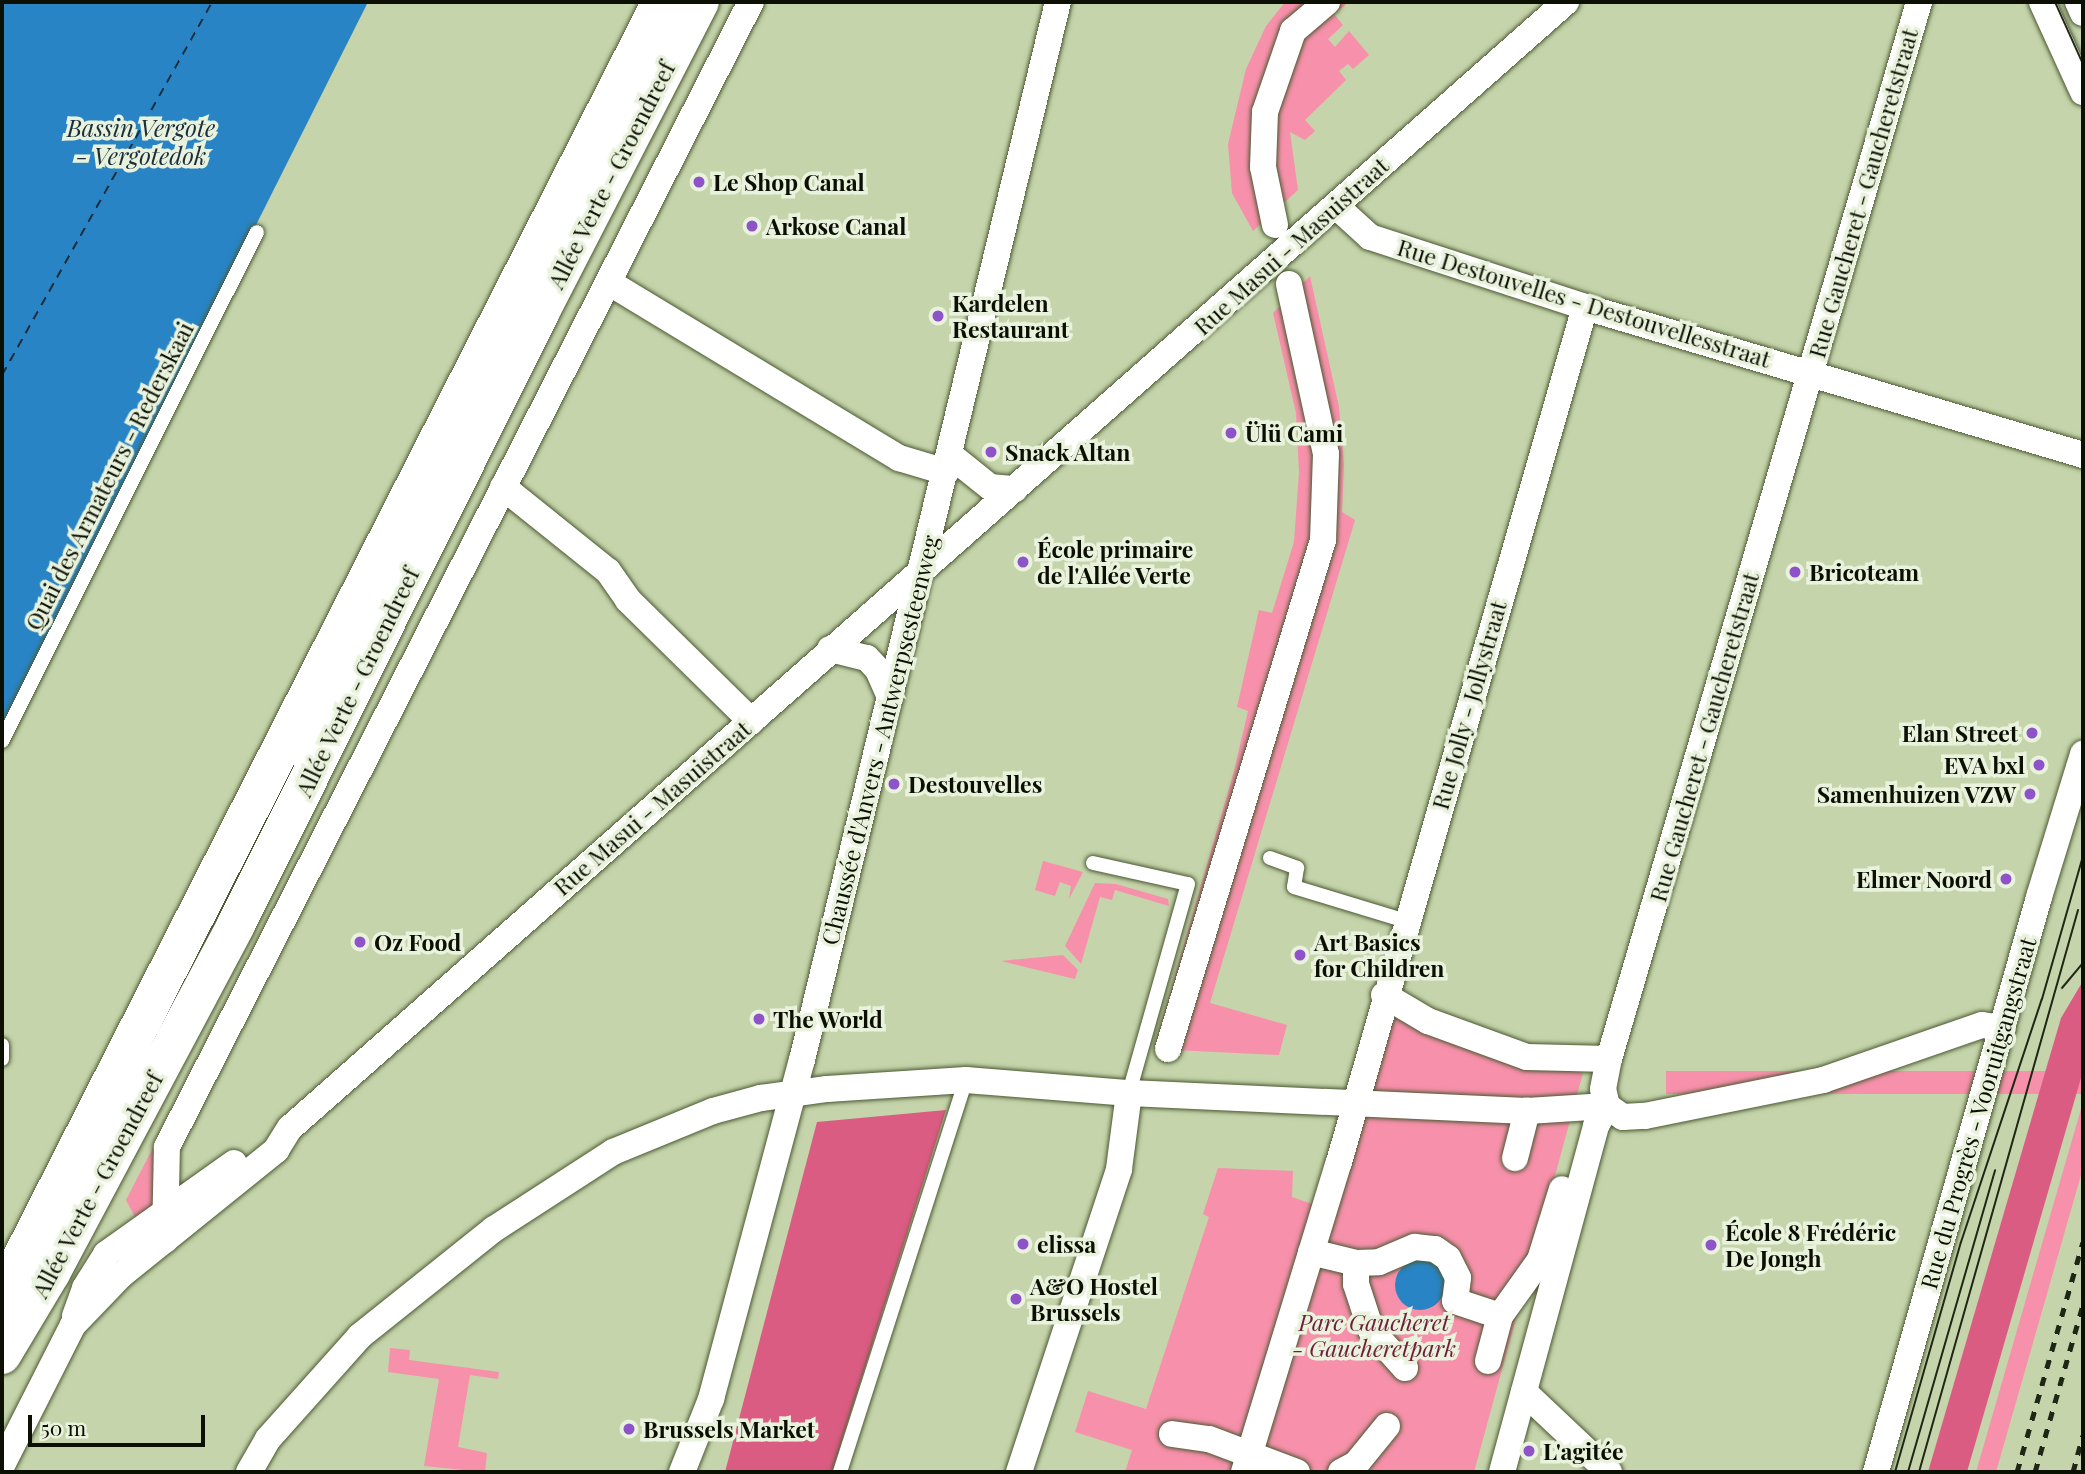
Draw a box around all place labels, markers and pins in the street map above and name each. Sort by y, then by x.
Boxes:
place label: Le Shop Canal [713,168,865,196]
marker: Le Shop Canal [691,174,707,190]
place label: Arkose Canal [766,212,906,240]
marker: Arkose Canal [744,218,760,234]
place label: Kardelen Restaurant [952,289,1069,343]
marker: Kardelen Restaurant [930,308,946,324]
place label: Ülü Cami [1245,419,1343,447]
marker: Ülü Cami [1223,425,1239,441]
place label: Snack Altan [1005,438,1131,466]
marker: Snack Altan [983,444,999,460]
place label: École primaire de l'Allée Verte [1037,535,1193,589]
marker: École primaire de l'Allée Verte [1015,554,1031,570]
place label: Bricoteam [1809,558,1919,586]
marker: Bricoteam [1787,564,1803,580]
place label: Elan Street [1902,719,2018,747]
marker: Elan Street [2024,725,2040,741]
place label: EVA bxl [1944,751,2025,779]
marker: EVA bxl [2031,757,2047,773]
place label: Destouvelles [908,770,1042,798]
marker: Destouvelles [886,776,902,792]
place label: Samenhuizen VZW [1816,780,2016,808]
marker: Samenhuizen VZW [2022,786,2038,802]
place label: Elmer Noord [1856,865,1992,893]
marker: Elmer Noord [1998,871,2014,887]
place label: Oz Food [374,928,461,956]
place label: Art Basics for Children [1314,928,1445,982]
marker: Oz Food [352,934,368,950]
marker: Art Basics for Children [1292,947,1308,963]
place label: The World [773,1005,884,1033]
marker: The World [751,1011,767,1027]
place label: École 8 Frédéric De Jongh [1725,1218,1896,1272]
place label: elissa [1037,1230,1096,1258]
marker: elissa [1015,1236,1031,1252]
marker: École 8 Frédéric De Jongh [1703,1237,1719,1253]
place label: A&O Hostel Brussels [1030,1272,1158,1326]
marker: A&O Hostel Brussels [1008,1291,1024,1307]
place label: Brussels Market [643,1415,815,1443]
marker: Brussels Market [621,1421,637,1437]
place label: L'agitée [1543,1437,1624,1465]
marker: L'agitée [1521,1443,1537,1459]

